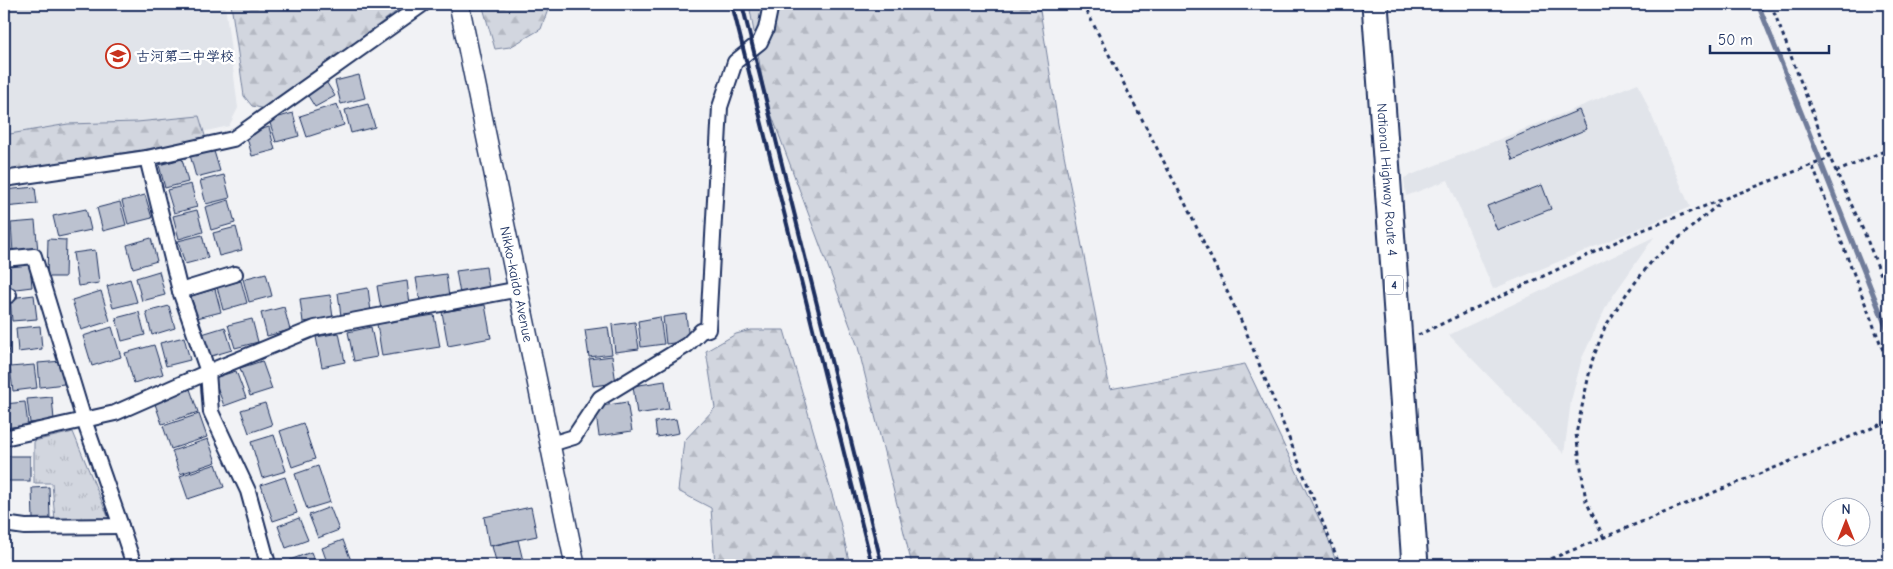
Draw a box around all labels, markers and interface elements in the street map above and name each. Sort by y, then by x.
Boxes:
scale bar [1710,22,1829,54]
text: 50 m [1718,31,1753,49]
school or university icon: 古河第二中学校 [105,43,131,69]
place label: 古河第二中学校 [136,48,234,65]
street label: National Highway Route 4 [1373,103,1401,257]
street label: Nikko-kaido Avenue [496,225,537,344]
road number: 4 [1385,276,1403,294]
north arrow [1820,496,1870,546]
text: N [1841,501,1851,518]

